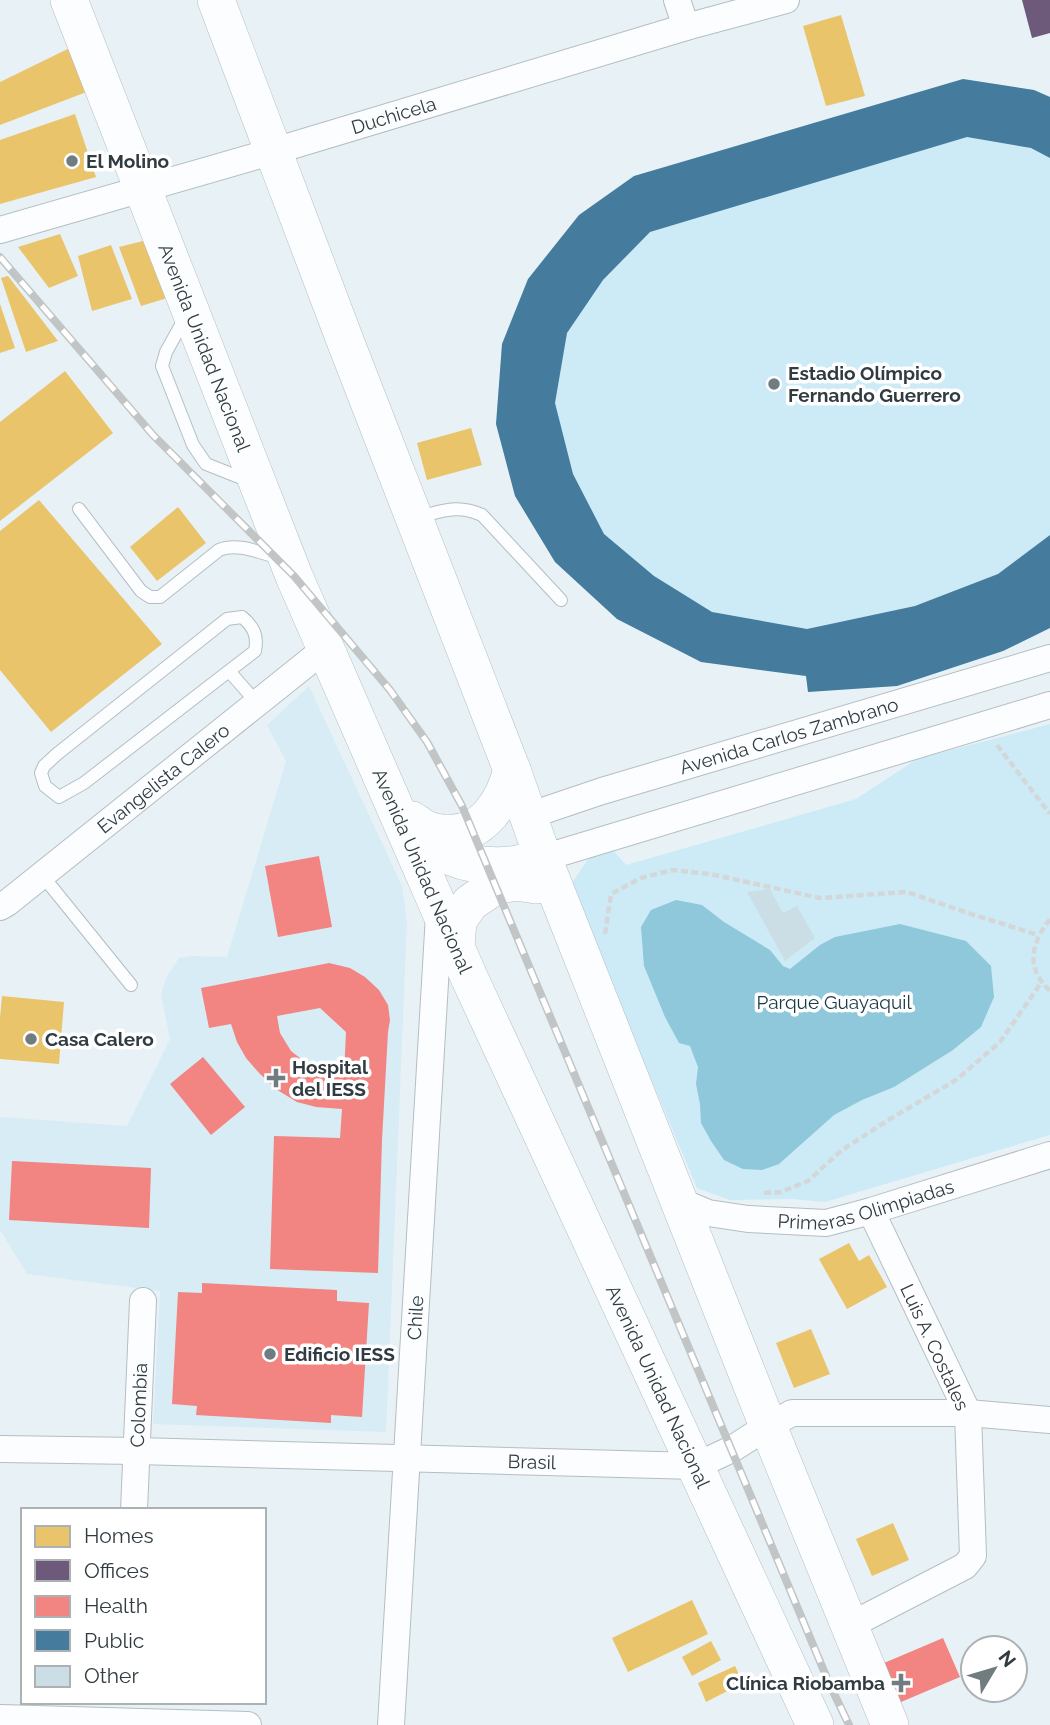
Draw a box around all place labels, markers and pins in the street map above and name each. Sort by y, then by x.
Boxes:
place label: El Molino [86,150,169,172]
marker: El Molino [64,153,80,169]
place label: Estadio Olímpico Fernando Guerrero [788,362,961,406]
marker: Estadio Olímpico Fernando Guerrero [766,376,782,392]
place label: Casa Calero [45,1028,154,1050]
marker: Casa Calero [23,1031,39,1047]
place label: Hospital del IESS [292,1056,369,1100]
marker: Hospital del IESS [266,1068,286,1088]
place label: Edificio IESS [284,1343,395,1365]
marker: Edificio IESS [262,1346,278,1362]
place label: Clínica Riobamba [726,1672,885,1694]
marker: Clínica Riobamba [891,1673,911,1693]

